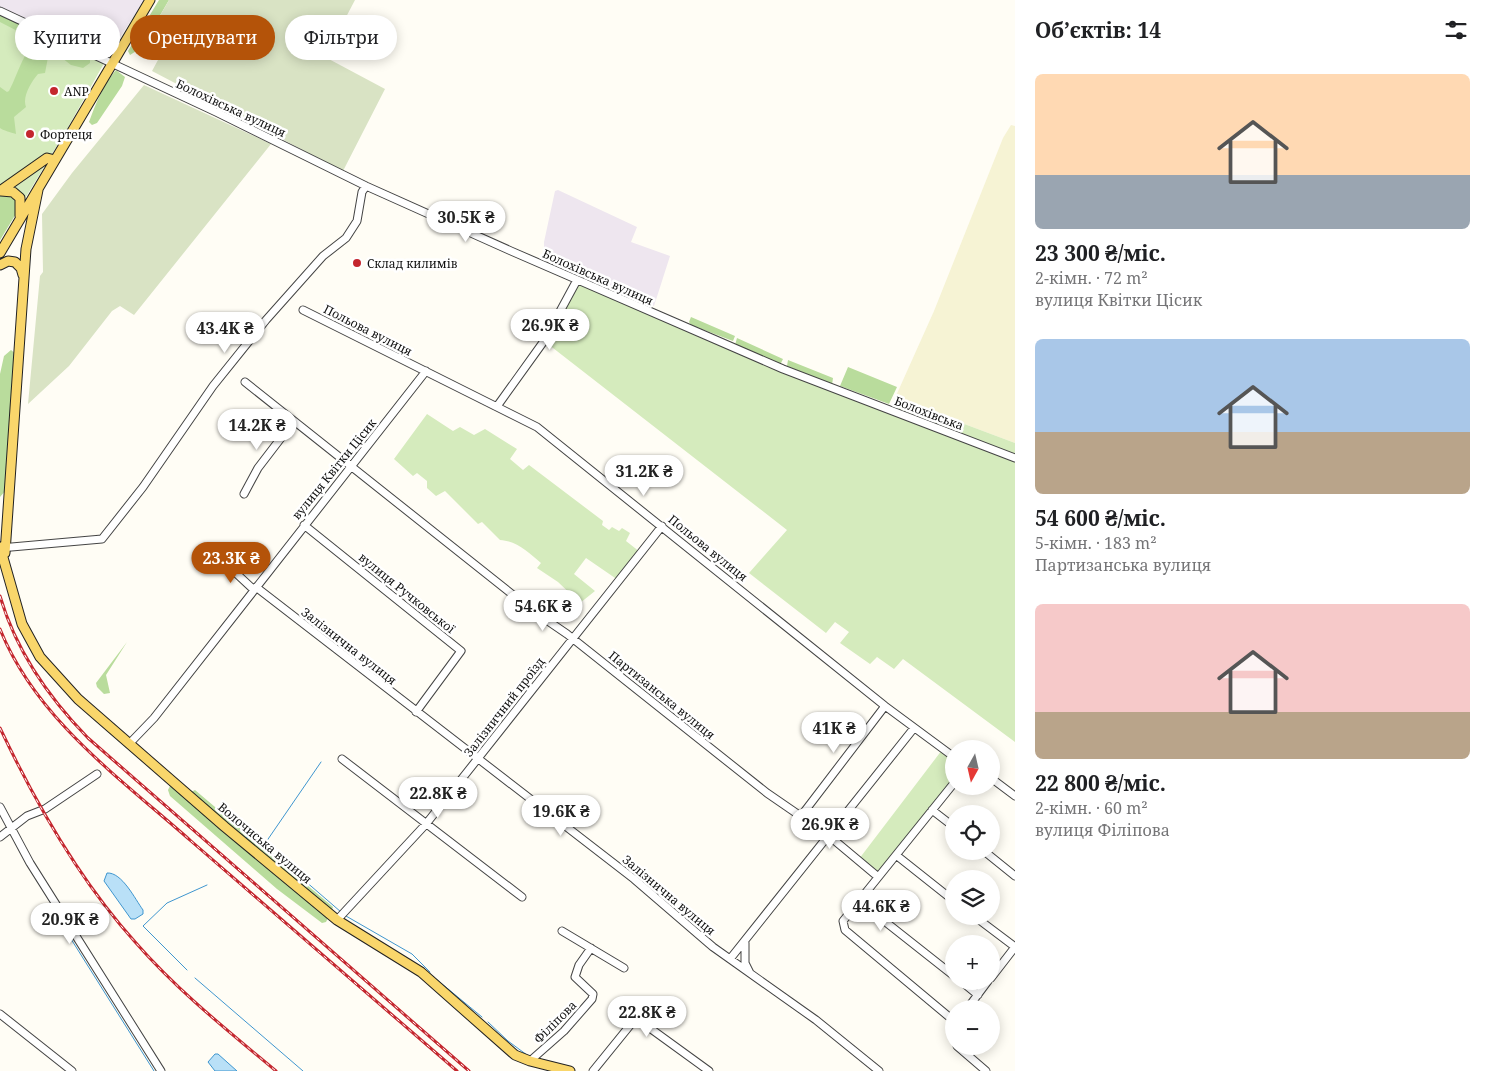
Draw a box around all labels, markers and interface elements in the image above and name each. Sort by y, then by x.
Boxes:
chip: Купити [15,15,120,60]
chip: Орендувати [130,15,275,60]
chip: Фільтри [285,15,397,60]
text: Об’єктів: 14 [1035,16,1161,44]
icon: filters [1442,16,1470,44]
street label: Болохівська вулиця [173,75,289,141]
place label: ANP [64,83,89,100]
marker: ANP [48,85,60,97]
icon: home [1208,107,1298,197]
place label: Фортеця [40,126,93,143]
marker: Фортеця [24,128,36,140]
pin: 30.5K ₴ [420,200,512,243]
text: 30.5K ₴ [438,206,495,228]
text: 23 300 ₴/міс. [1035,239,1166,267]
street label: Болохівська вулиця [540,245,656,309]
place label: Склад килимів [367,255,458,272]
marker: Склад килимів [351,257,363,269]
text: 2-кімн. · 72 m² [1035,267,1148,289]
text: вулиця Квітки Цісик [1035,289,1202,311]
street label: Польова вулиця [321,300,415,360]
pin: 26.9K ₴ [504,308,596,351]
pin: 43.4K ₴ [179,312,271,354]
text: 26.9K ₴ [522,314,579,336]
text: 43.4K ₴ [197,317,254,339]
icon: home [1208,372,1298,462]
street label: Болохівська [892,392,966,434]
pin: 14.2K ₴ [211,408,303,451]
text: 14.2K ₴ [229,414,286,436]
street label: вулиця Квітки Цісик [288,414,381,523]
pin: 31.2K ₴ [598,454,690,497]
text: 31.2K ₴ [616,460,673,482]
text: 54 600 ₴/міс. [1035,504,1166,532]
street label: Польова вулиця [665,511,751,585]
text: 5-кімн. · 183 m² [1035,532,1157,554]
pin: 23.3K ₴ [185,542,277,584]
text: 23.3K ₴ [203,547,260,569]
street label: вулиця Ручковської [355,549,459,637]
text: Партизанська вулиця [1035,554,1211,576]
pin: 54.6K ₴ [497,590,589,632]
text: 54.6K ₴ [515,595,572,617]
street label: Залізнична вулиця [298,603,400,689]
icon: home [1208,637,1298,727]
street label: Партизанська вулиця [605,647,719,743]
street label: Залізничний проїзд [460,654,548,760]
pin: 41K ₴ [799,712,869,754]
text: 41K ₴ [812,717,856,739]
north arrow [945,740,1000,795]
map controls [945,740,1000,1055]
text: 22 800 ₴/міс. [1035,769,1166,797]
pin: 22.8K ₴ [392,776,484,819]
text: 22.8K ₴ [410,782,467,804]
pin: 19.6K ₴ [515,794,607,837]
text: 2-кімн. · 60 m² [1035,797,1148,819]
street label: Волочиська вулиця [214,799,316,887]
text: 19.6K ₴ [533,800,590,822]
button: locate [945,805,1000,860]
pin: 26.9K ₴ [784,808,876,850]
text: 26.9K ₴ [802,813,859,835]
text: вулиця Філіпова [1035,819,1170,841]
street label: Залізнична вулиця [619,851,719,939]
button: layers [945,870,1000,925]
pin: 44.6K ₴ [835,890,927,932]
text: 44.6K ₴ [853,895,910,917]
pin: 20.9K ₴ [24,902,116,945]
text: 20.9K ₴ [42,908,99,930]
button: + [945,935,1000,990]
pin: 22.8K ₴ [601,996,693,1038]
street label: Філіпова [530,997,580,1047]
button: − [945,1000,1000,1055]
text: 22.8K ₴ [619,1001,676,1023]

